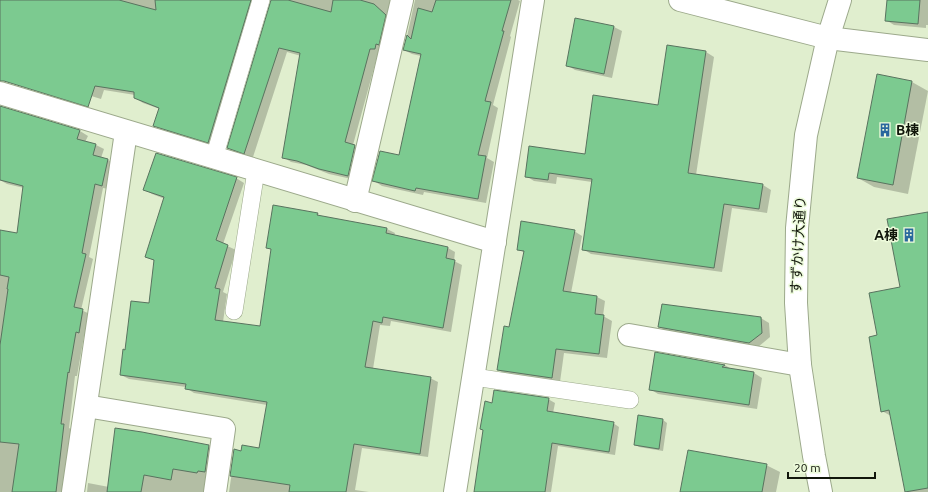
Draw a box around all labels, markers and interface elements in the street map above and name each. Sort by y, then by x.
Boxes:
building icon: B棟 [877,122,893,138]
place label: B棟 [896,122,919,138]
street label: すずかけ大通り [787,196,809,294]
place label: A棟 [874,227,898,243]
building icon: A棟 [901,227,917,243]
scale bar [788,454,875,480]
text: 20 m [794,461,821,474]

